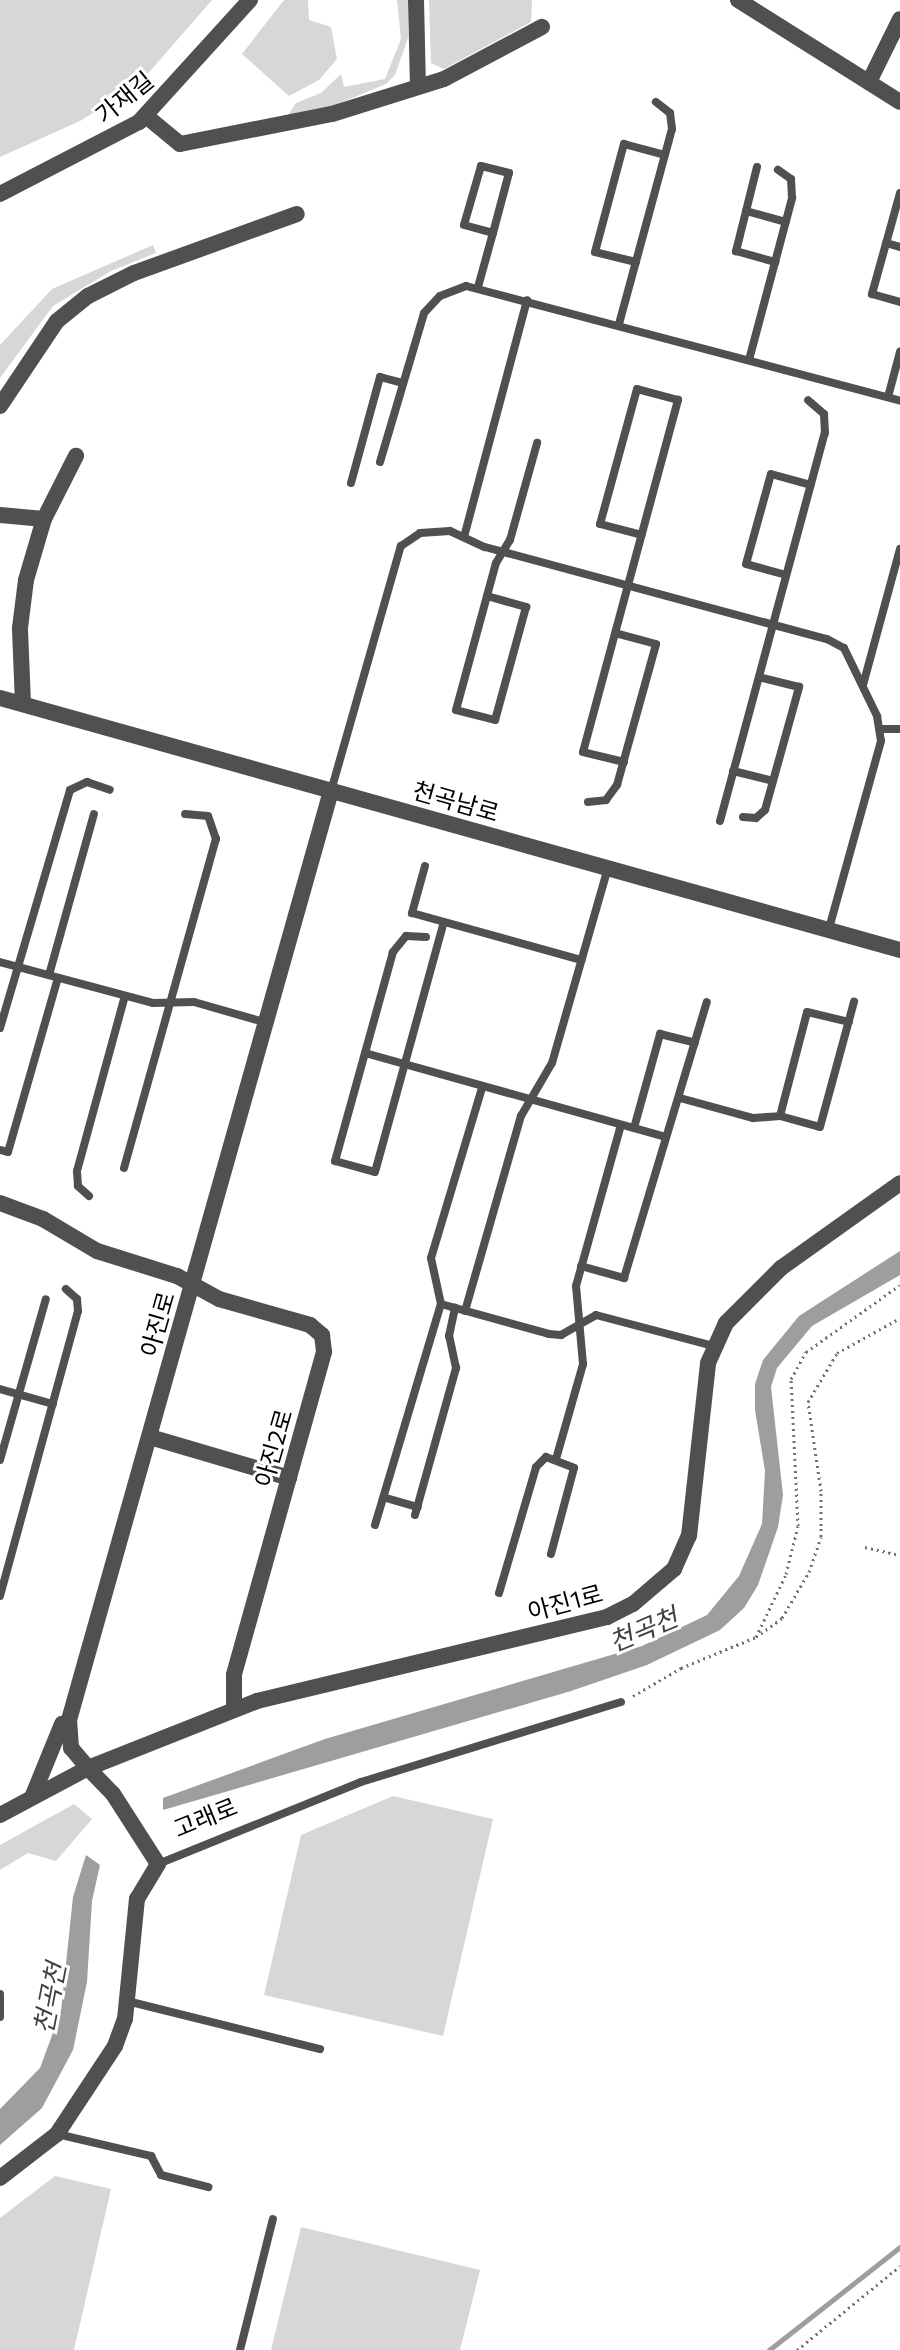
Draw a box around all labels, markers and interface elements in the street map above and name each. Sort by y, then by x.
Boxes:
street label: 가재길 [89,65,159,129]
street label: 천곡남로 [410,775,502,827]
street label: 아진로 [134,1288,180,1360]
street label: 아진2로 [248,1406,298,1490]
street label: 아진1로 [524,1578,606,1626]
water label: 천곡천 [604,1601,682,1657]
street label: 고래로 [169,1791,241,1843]
water label: 천곡천 [27,1960,71,2036]

